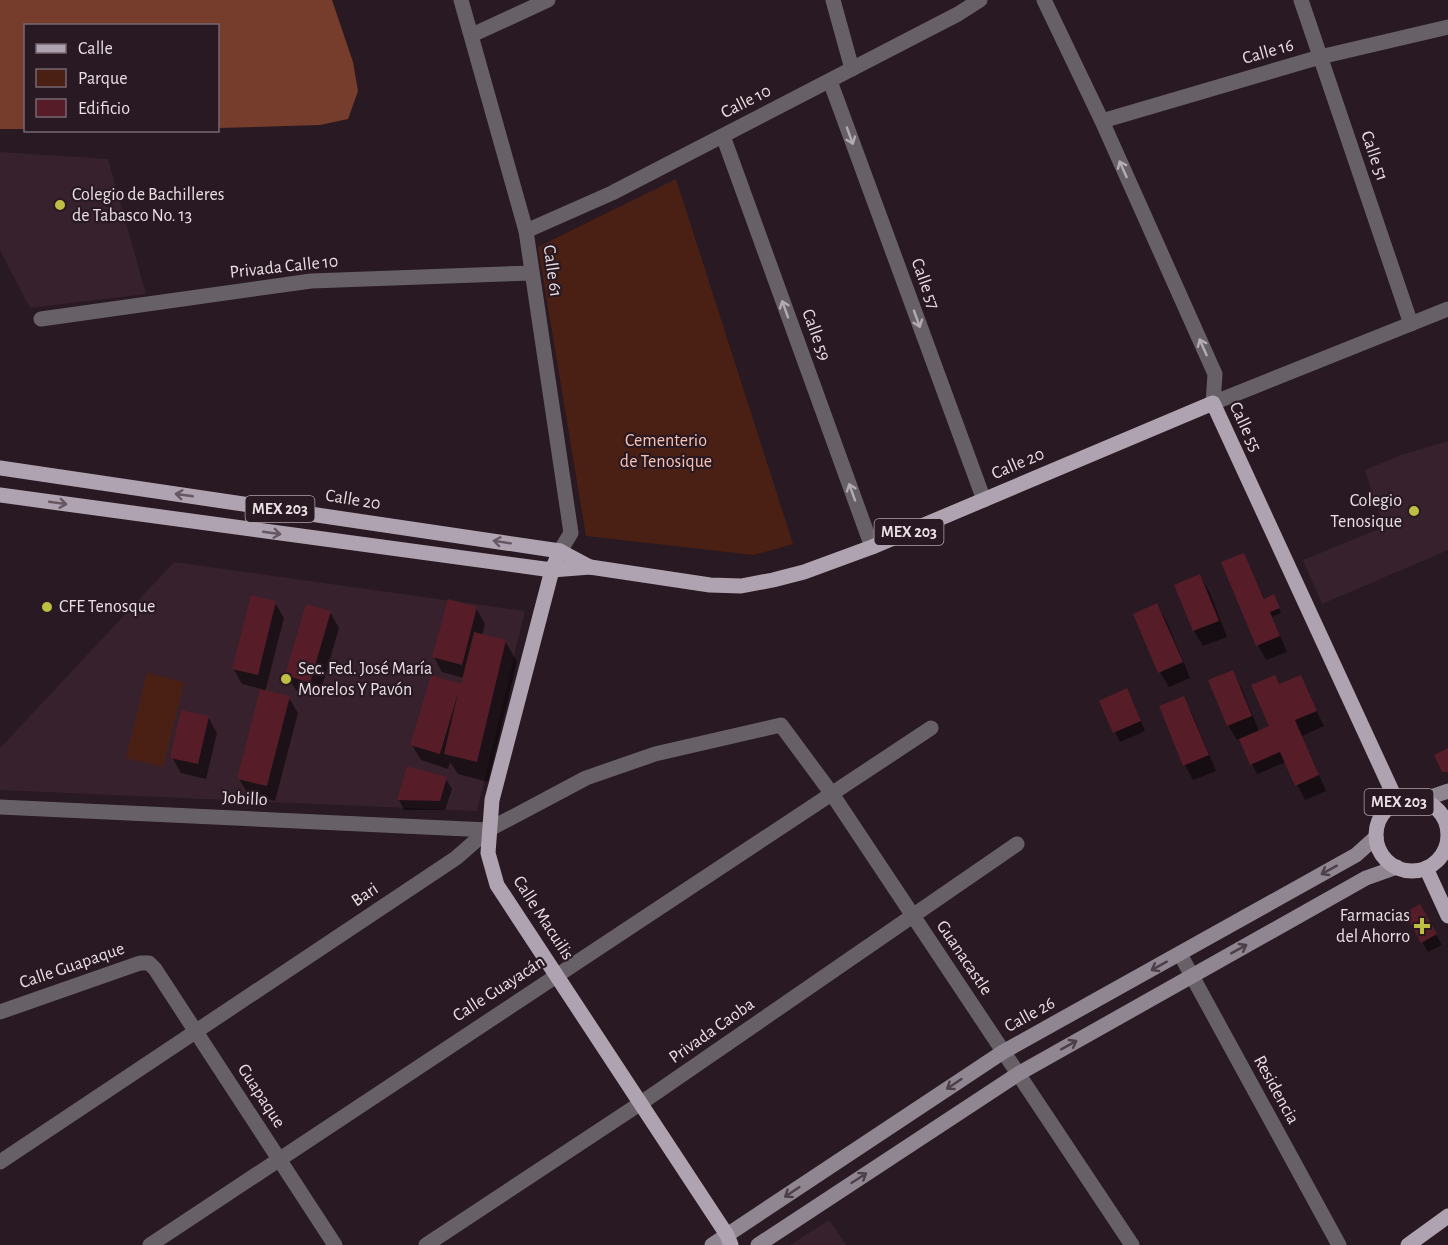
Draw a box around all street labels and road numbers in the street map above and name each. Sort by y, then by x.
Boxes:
street label: Calle 16 [1240,36,1296,68]
street label: Calle 10 [718,82,774,122]
street label: Calle 51 [1357,129,1391,183]
street label: Calle 61 [539,244,565,298]
street label: Privada Calle 10 [229,252,339,282]
street label: Calle 57 [908,256,942,312]
street label: Calle 59 [798,307,834,363]
street label: Calle 55 [1226,399,1264,455]
street label: Calle 20 [989,445,1047,483]
street label: Calle 20 [324,487,382,513]
road number: MEX 203 [246,496,314,522]
road number: MEX 203 [874,519,944,545]
street label: Jobillo [222,789,268,809]
road number: MEX 203 [1364,789,1434,815]
street label: Calle Macuilis [509,873,577,963]
street label: Bari [348,880,382,910]
street label: Guanacastle [933,918,995,998]
street label: Calle Guapaque [17,940,127,992]
street label: Calle Guayacán [450,953,548,1025]
street label: Calle 26 [1002,994,1058,1036]
street label: Privada Caoba [666,995,758,1067]
street label: Residencia [1250,1053,1302,1127]
street label: Guapaque [234,1061,288,1131]

